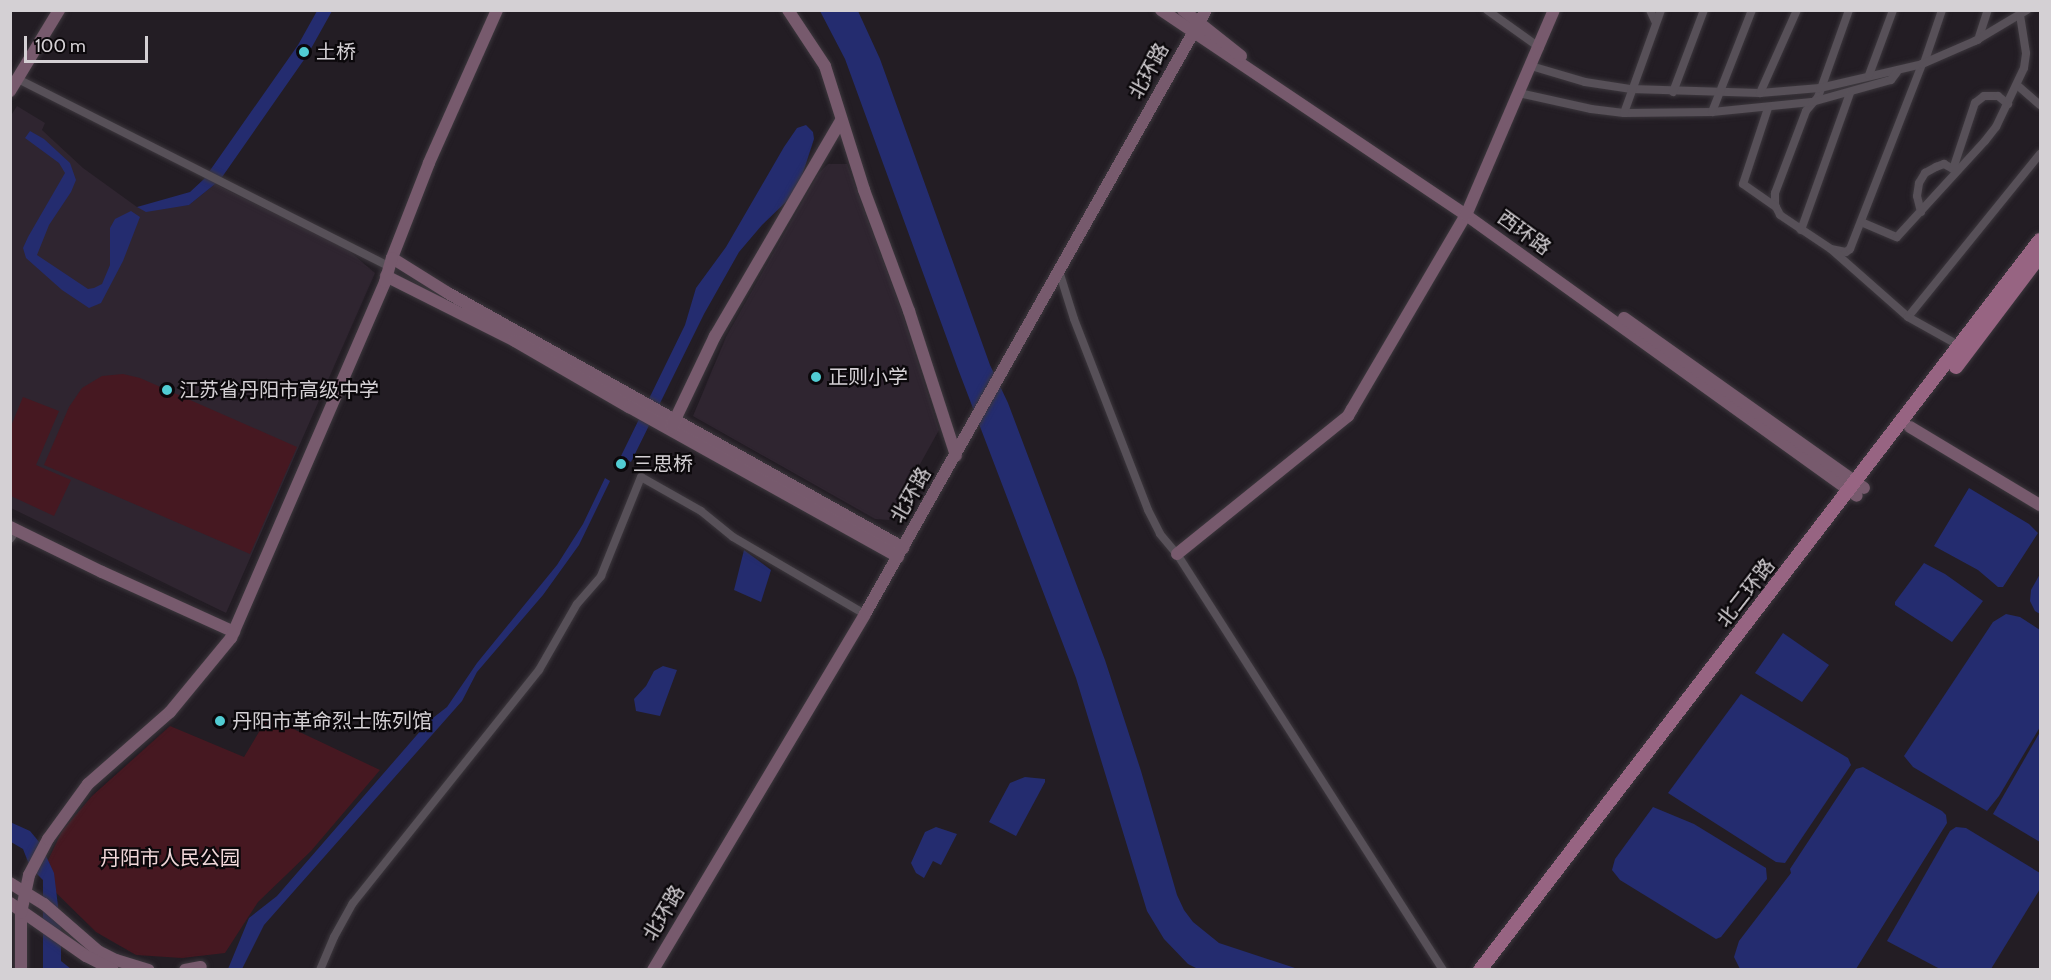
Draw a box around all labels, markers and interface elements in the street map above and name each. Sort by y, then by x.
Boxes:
scale bar [27,24,152,62]
text: 100 m [35,35,86,57]
street label: 北环路 [1124,39,1174,103]
place label: 土桥 [316,40,356,64]
marker: 土桥 [297,45,311,59]
street label: 西环路 [1493,206,1555,260]
place label: 正则小学 [828,365,908,389]
marker: 正则小学 [809,370,823,384]
place label: 江苏省丹阳市高级中学 [179,378,379,402]
marker: 江苏省丹阳市高级中学 [160,383,174,397]
place label: 三思桥 [633,452,693,476]
marker: 三思桥 [614,457,628,471]
street label: 北环路 [886,463,936,527]
street label: 北二环路 [1712,554,1780,632]
place label: 丹阳市革命烈士陈列馆 [232,709,432,733]
marker: 丹阳市革命烈士陈列馆 [213,714,227,728]
park label: 丹阳市人民公园 [100,846,240,870]
street label: 北环路 [638,881,690,945]

